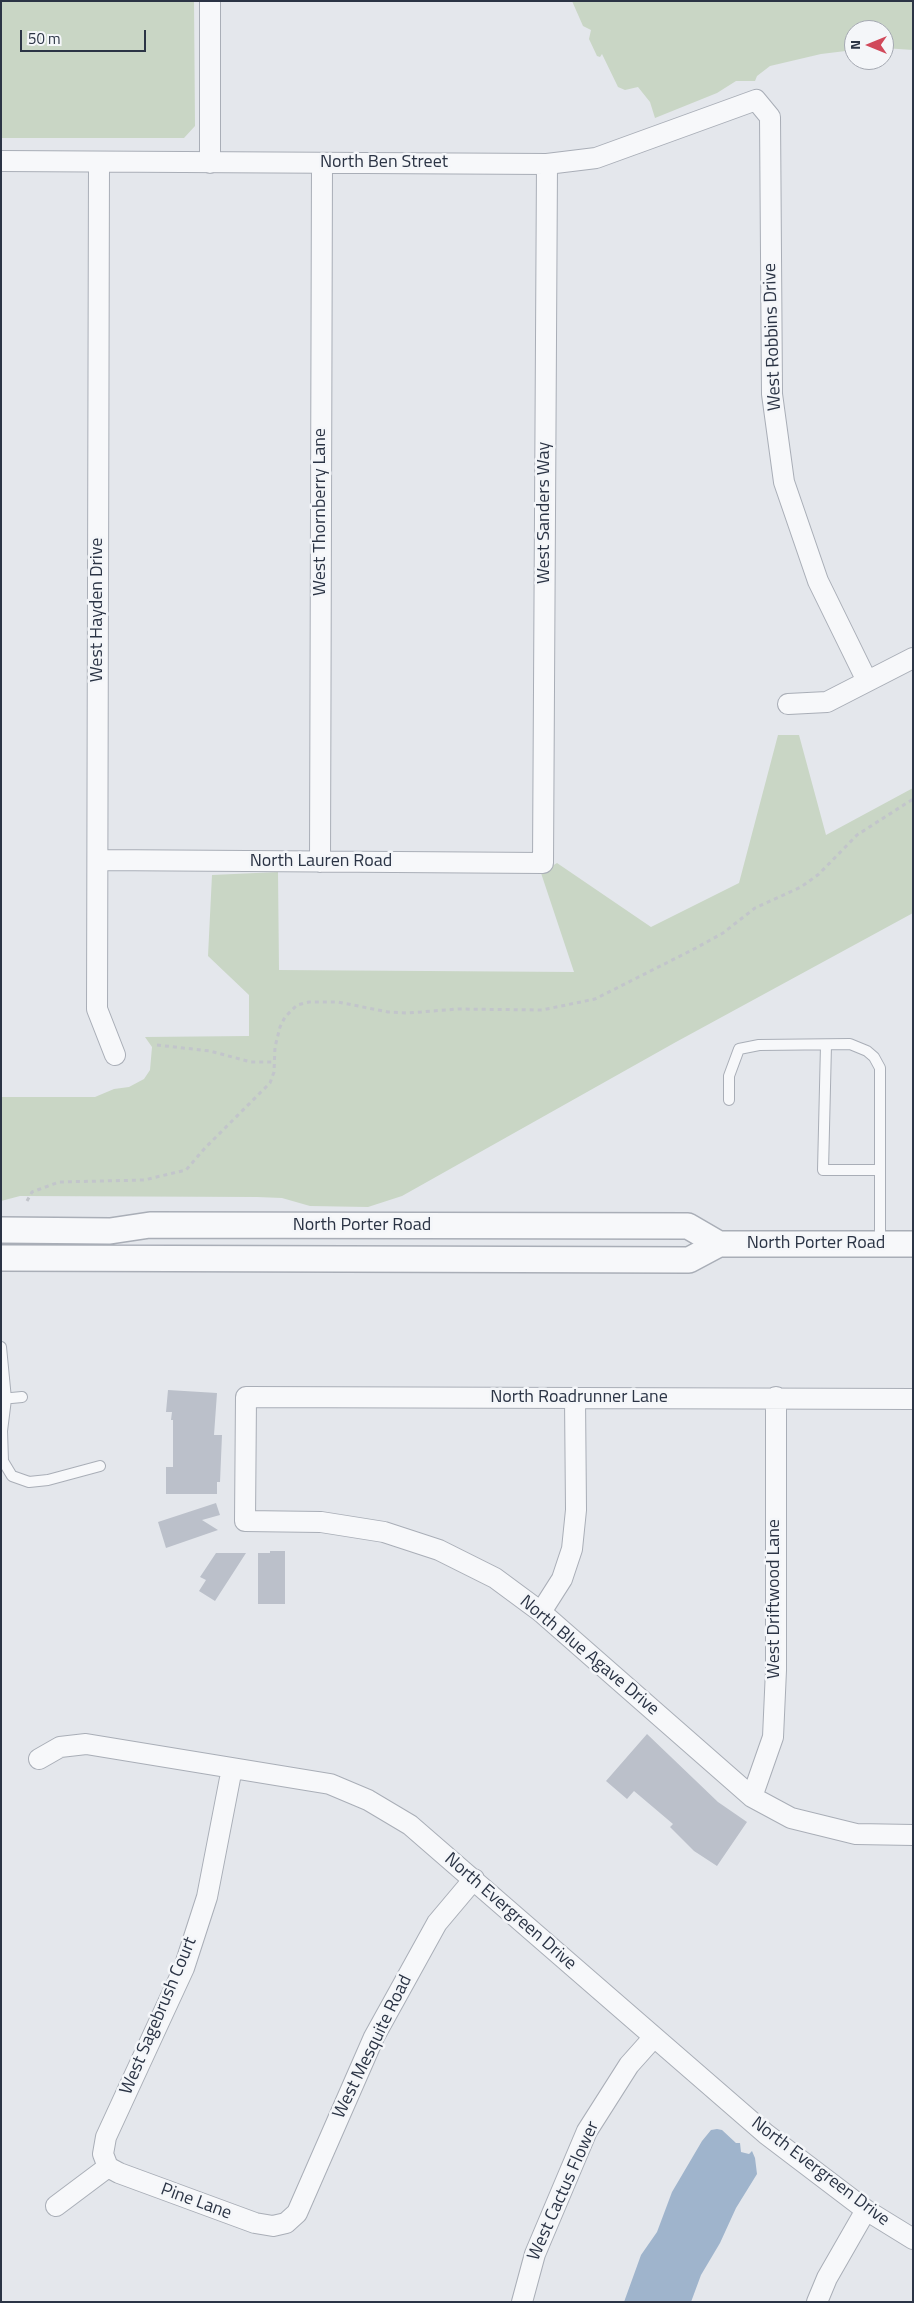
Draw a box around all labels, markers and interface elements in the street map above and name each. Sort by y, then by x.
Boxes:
scale bar [22,20,149,52]
north arrow [844,20,894,70]
text: 50 m [28,27,61,50]
text: N [844,40,865,50]
street label: North Ben Street [320,152,448,174]
street label: West Robbins Drive [760,263,786,411]
street label: West Thornberry Lane [310,428,332,596]
street label: West Sanders Way [534,442,556,584]
street label: West Hayden Drive [87,538,109,682]
street label: North Lauren Road [250,851,392,873]
street label: North Porter Road [293,1215,431,1237]
street label: North Porter Road [747,1233,885,1255]
street label: North Roadrunner Lane [490,1387,668,1409]
street label: West Driftwood Lane [764,1519,786,1679]
street label: North Blue Agave Drive [515,1591,663,1721]
street label: North Evergreen Drive [440,1849,580,1975]
street label: West Sagebrush Court [116,1934,202,2098]
street label: West Mesquite Road [329,1972,417,2122]
street label: North Evergreen Drive [747,2113,893,2231]
street label: West Cactus Flower [524,2118,604,2264]
street label: Pine Lane [158,2179,234,2225]

